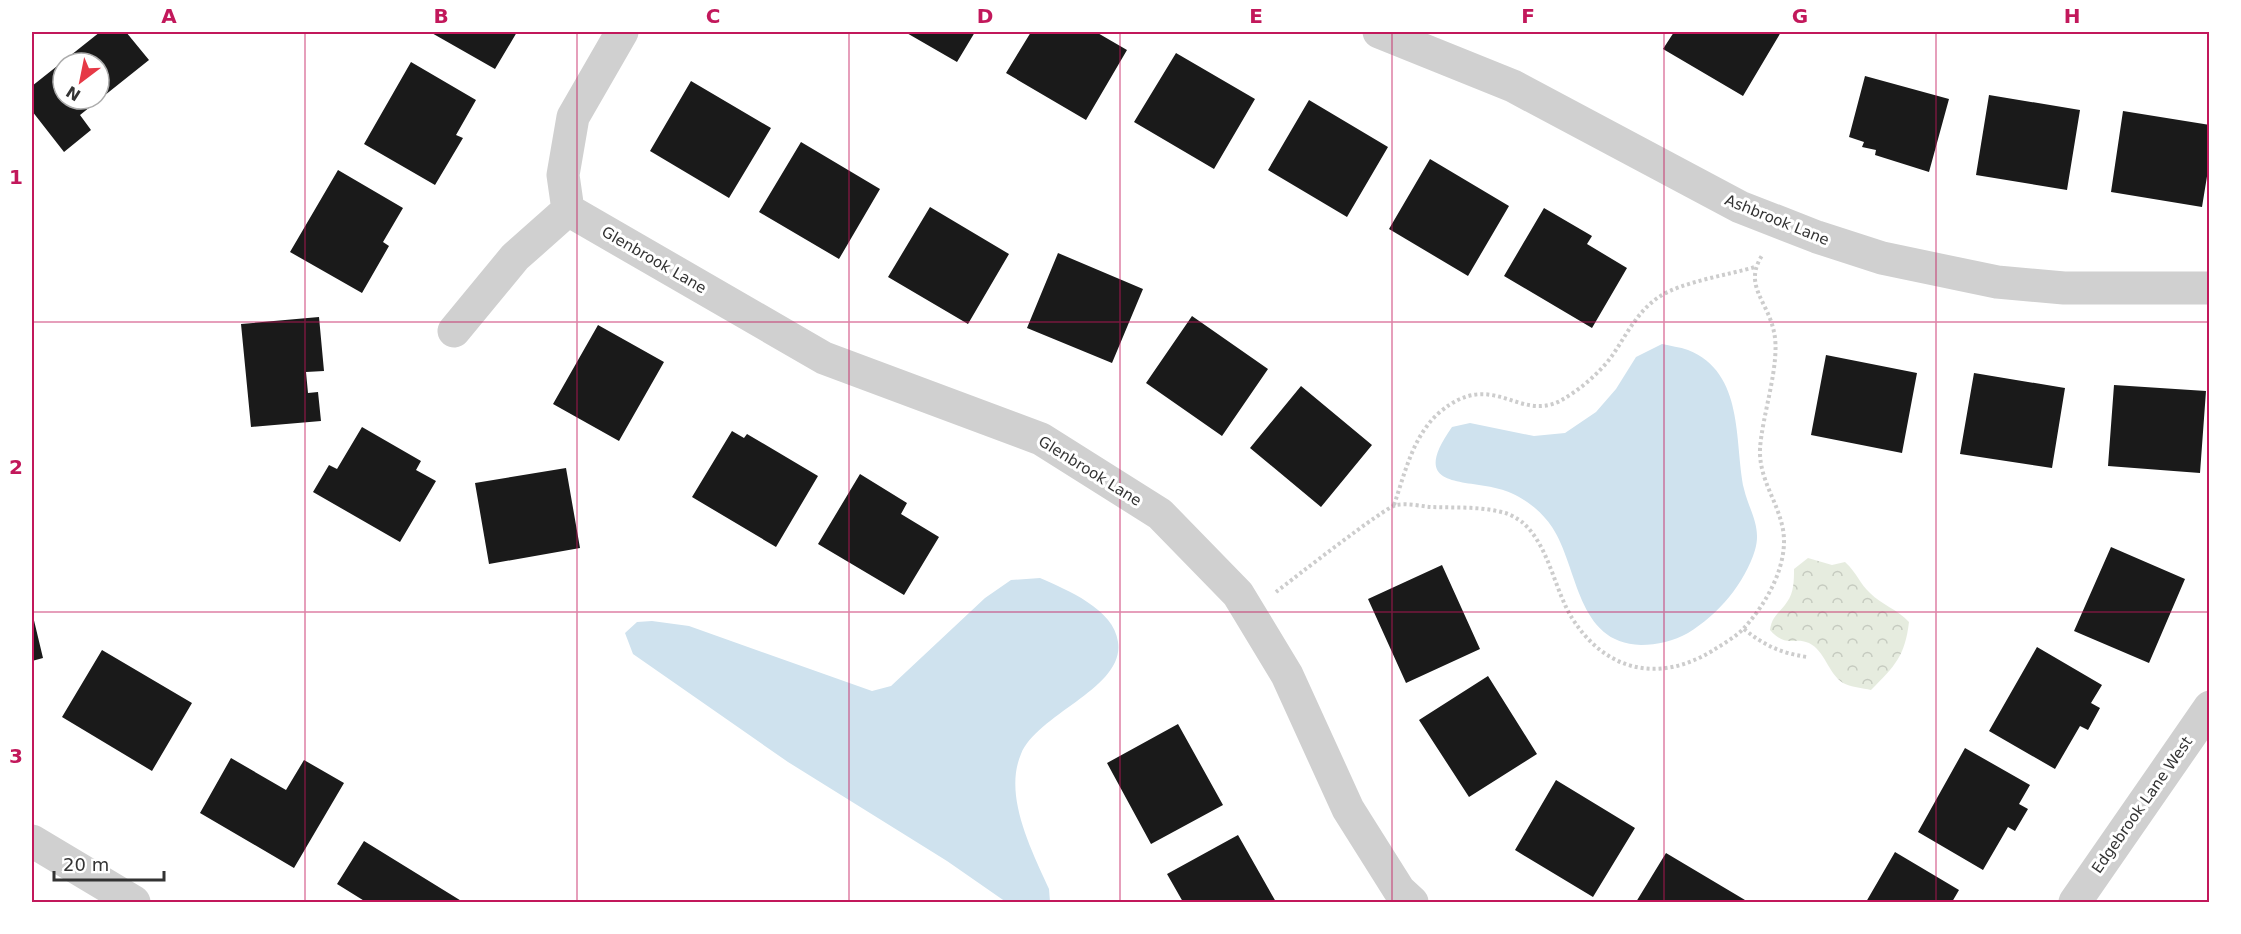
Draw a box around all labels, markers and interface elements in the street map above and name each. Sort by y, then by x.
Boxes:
text: A [161,4,177,28]
text: B [433,4,449,28]
text: C [706,4,720,28]
text: D [977,4,993,28]
text: E [1249,4,1263,28]
text: F [1521,4,1535,28]
text: G [1792,4,1808,28]
text: H [2064,4,2080,28]
north arrow [51,51,111,111]
text: N [63,82,84,105]
text: 1 [9,165,23,189]
street label: Ashbrook Lane [1722,191,1832,249]
street label: Glenbrook Lane [598,223,710,297]
street label: Glenbrook Lane [1035,432,1145,510]
text: 2 [9,455,23,479]
street label: Edgebrook Lane West [2088,733,2196,877]
text: 3 [9,744,23,768]
scale bar [54,844,164,882]
text: 20 m [63,854,109,875]

